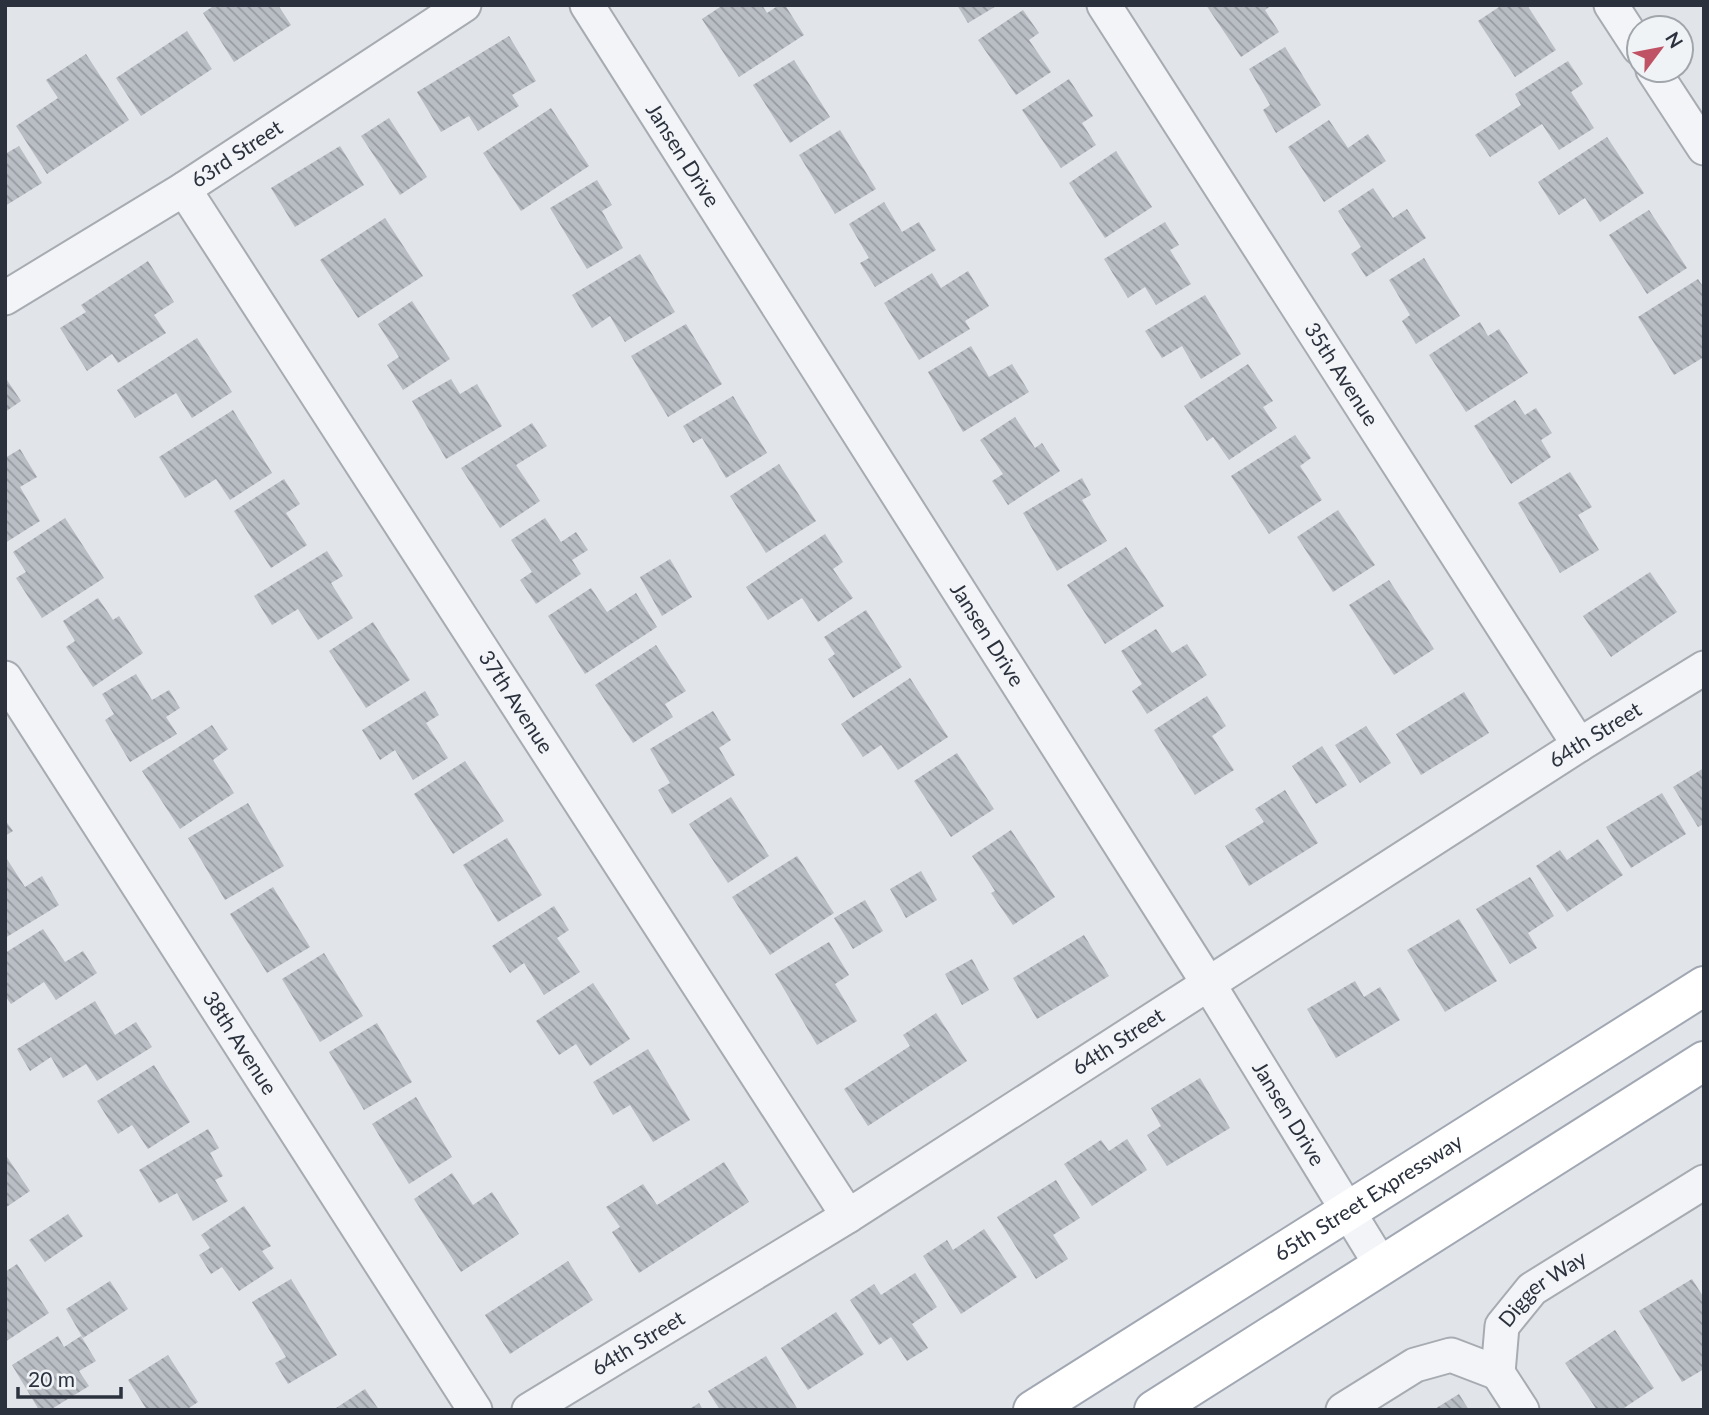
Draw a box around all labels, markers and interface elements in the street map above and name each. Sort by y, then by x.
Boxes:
north arrow [1625,14,1695,84]
text: N [1661,27,1688,52]
street label: Jansen Drive [642,98,726,211]
street label: 63rd Street [186,114,287,192]
street label: 35th Avenue [1300,317,1385,430]
street label: Jansen Drive [946,577,1030,690]
street label: 37th Avenue [475,645,559,758]
street label: 64th Street [1544,695,1646,772]
street label: 38th Avenue [198,986,283,1099]
street label: 64th Street [1067,1002,1169,1079]
street label: Jansen Drive [1248,1056,1331,1170]
street label: 65th Street Expressway [1269,1128,1467,1265]
street label: Digger Way [1492,1244,1591,1331]
street label: 64th Street [587,1304,689,1380]
scale bar [18,1356,121,1400]
text: 20 m [28,1366,75,1391]

